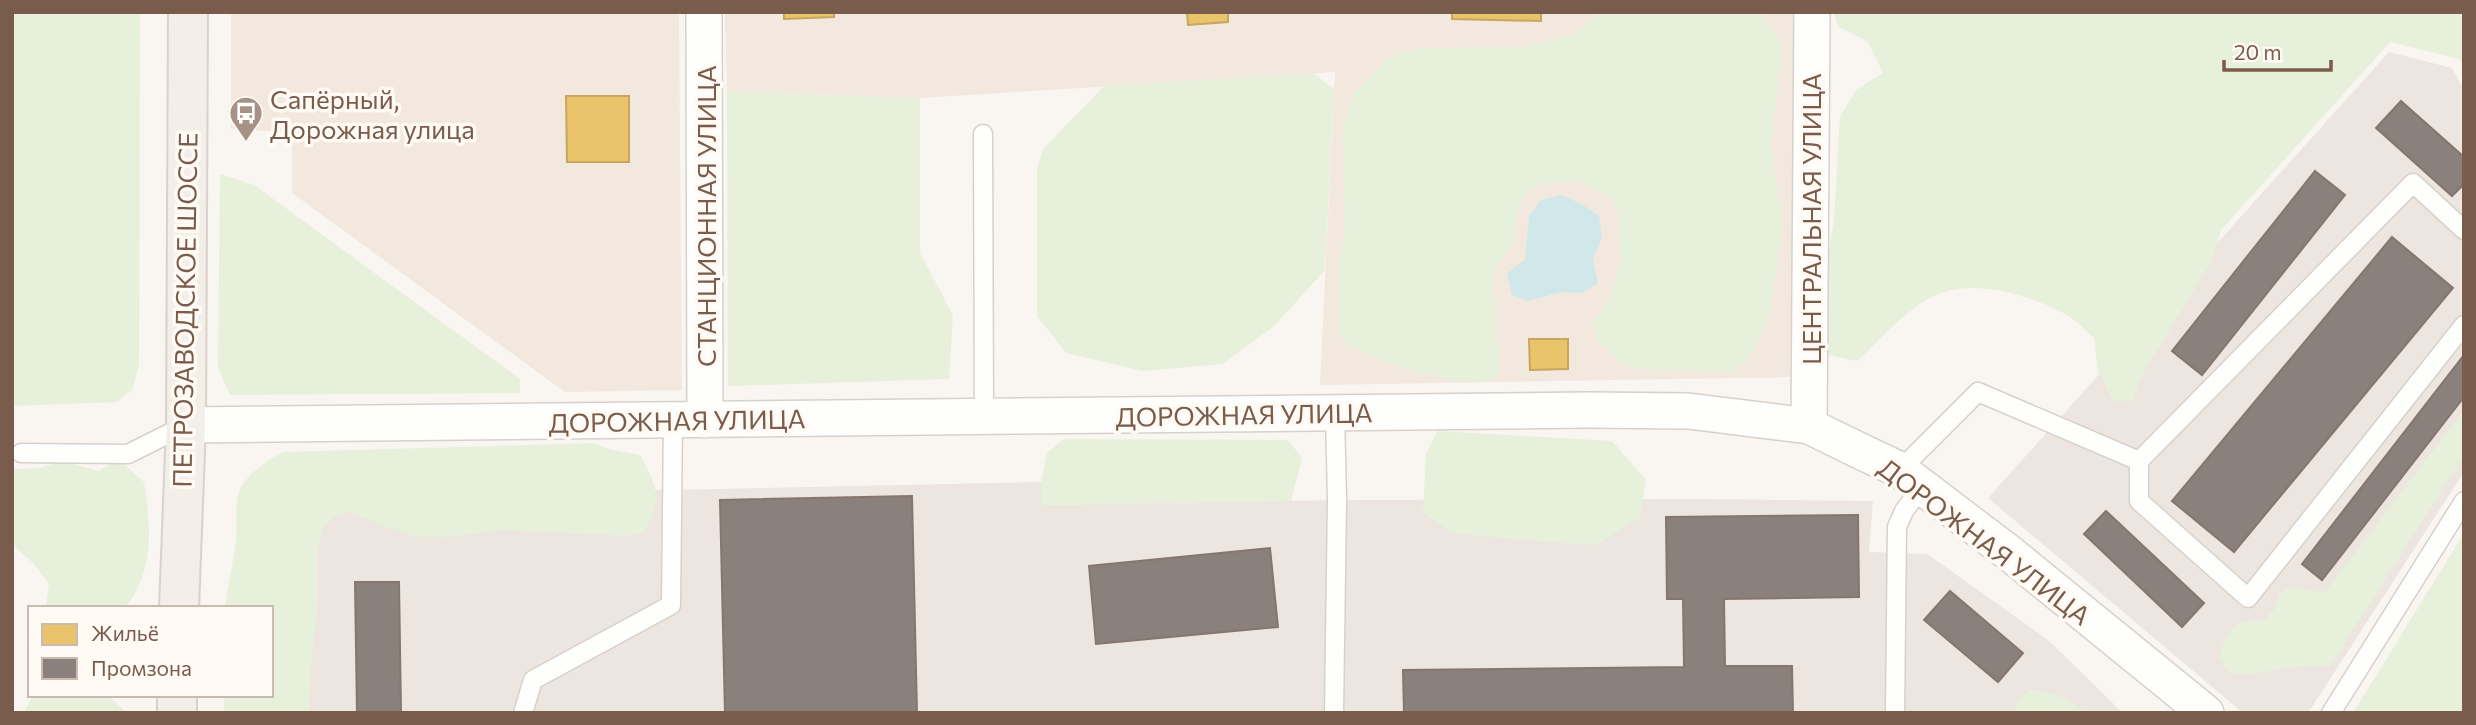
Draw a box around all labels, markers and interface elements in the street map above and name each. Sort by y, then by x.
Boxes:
scale bar [2224,28,2331,72]
text: 20 m [2234,39,2282,64]
street label: СТАНЦИОННАЯ УЛИЦА [690,65,721,367]
street label: ЦЕНТРАЛЬНАЯ УЛИЦА [1795,73,1826,365]
place label: Сапёрный, Дорожная улица [270,83,475,144]
bus stop icon: Сапёрный, Дорожная улица [227,94,265,143]
street label: ПЕТРОЗАВОДСКОЕ ШОССЕ [165,132,203,488]
street label: ДОРОЖНАЯ УЛИЦА [1115,396,1373,432]
street label: ДОРОЖНАЯ УЛИЦА [548,402,806,438]
street label: ДОРОЖНАЯ УЛИЦА [1873,451,2097,631]
legend [28,606,273,697]
text: Жильё [91,620,159,645]
text: Промзона [91,655,192,680]

